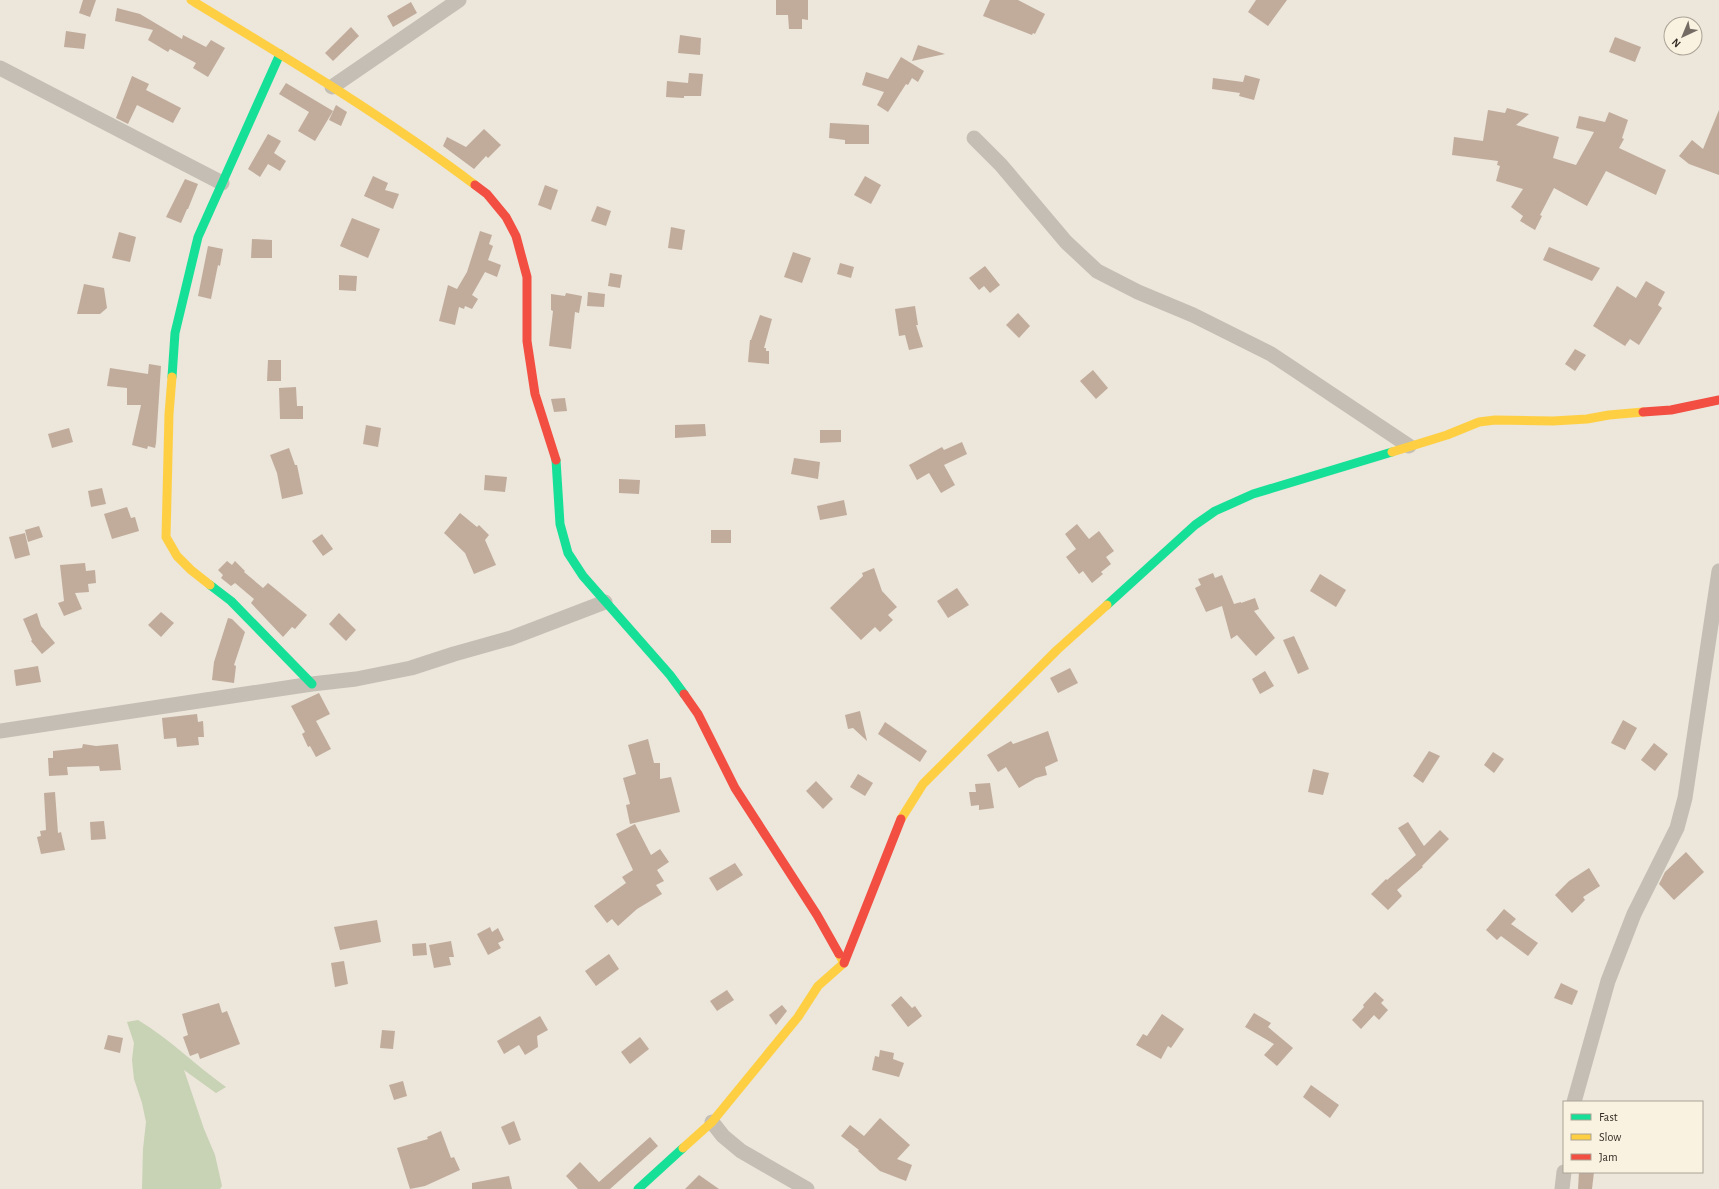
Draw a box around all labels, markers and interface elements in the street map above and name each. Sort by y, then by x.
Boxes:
north arrow [1663,16,1703,56]
text: N [1670,36,1683,49]
legend [1563,1101,1703,1173]
text: Fast [1599,1111,1618,1123]
text: Slow [1599,1131,1621,1143]
text: Jam [1599,1151,1618,1163]

